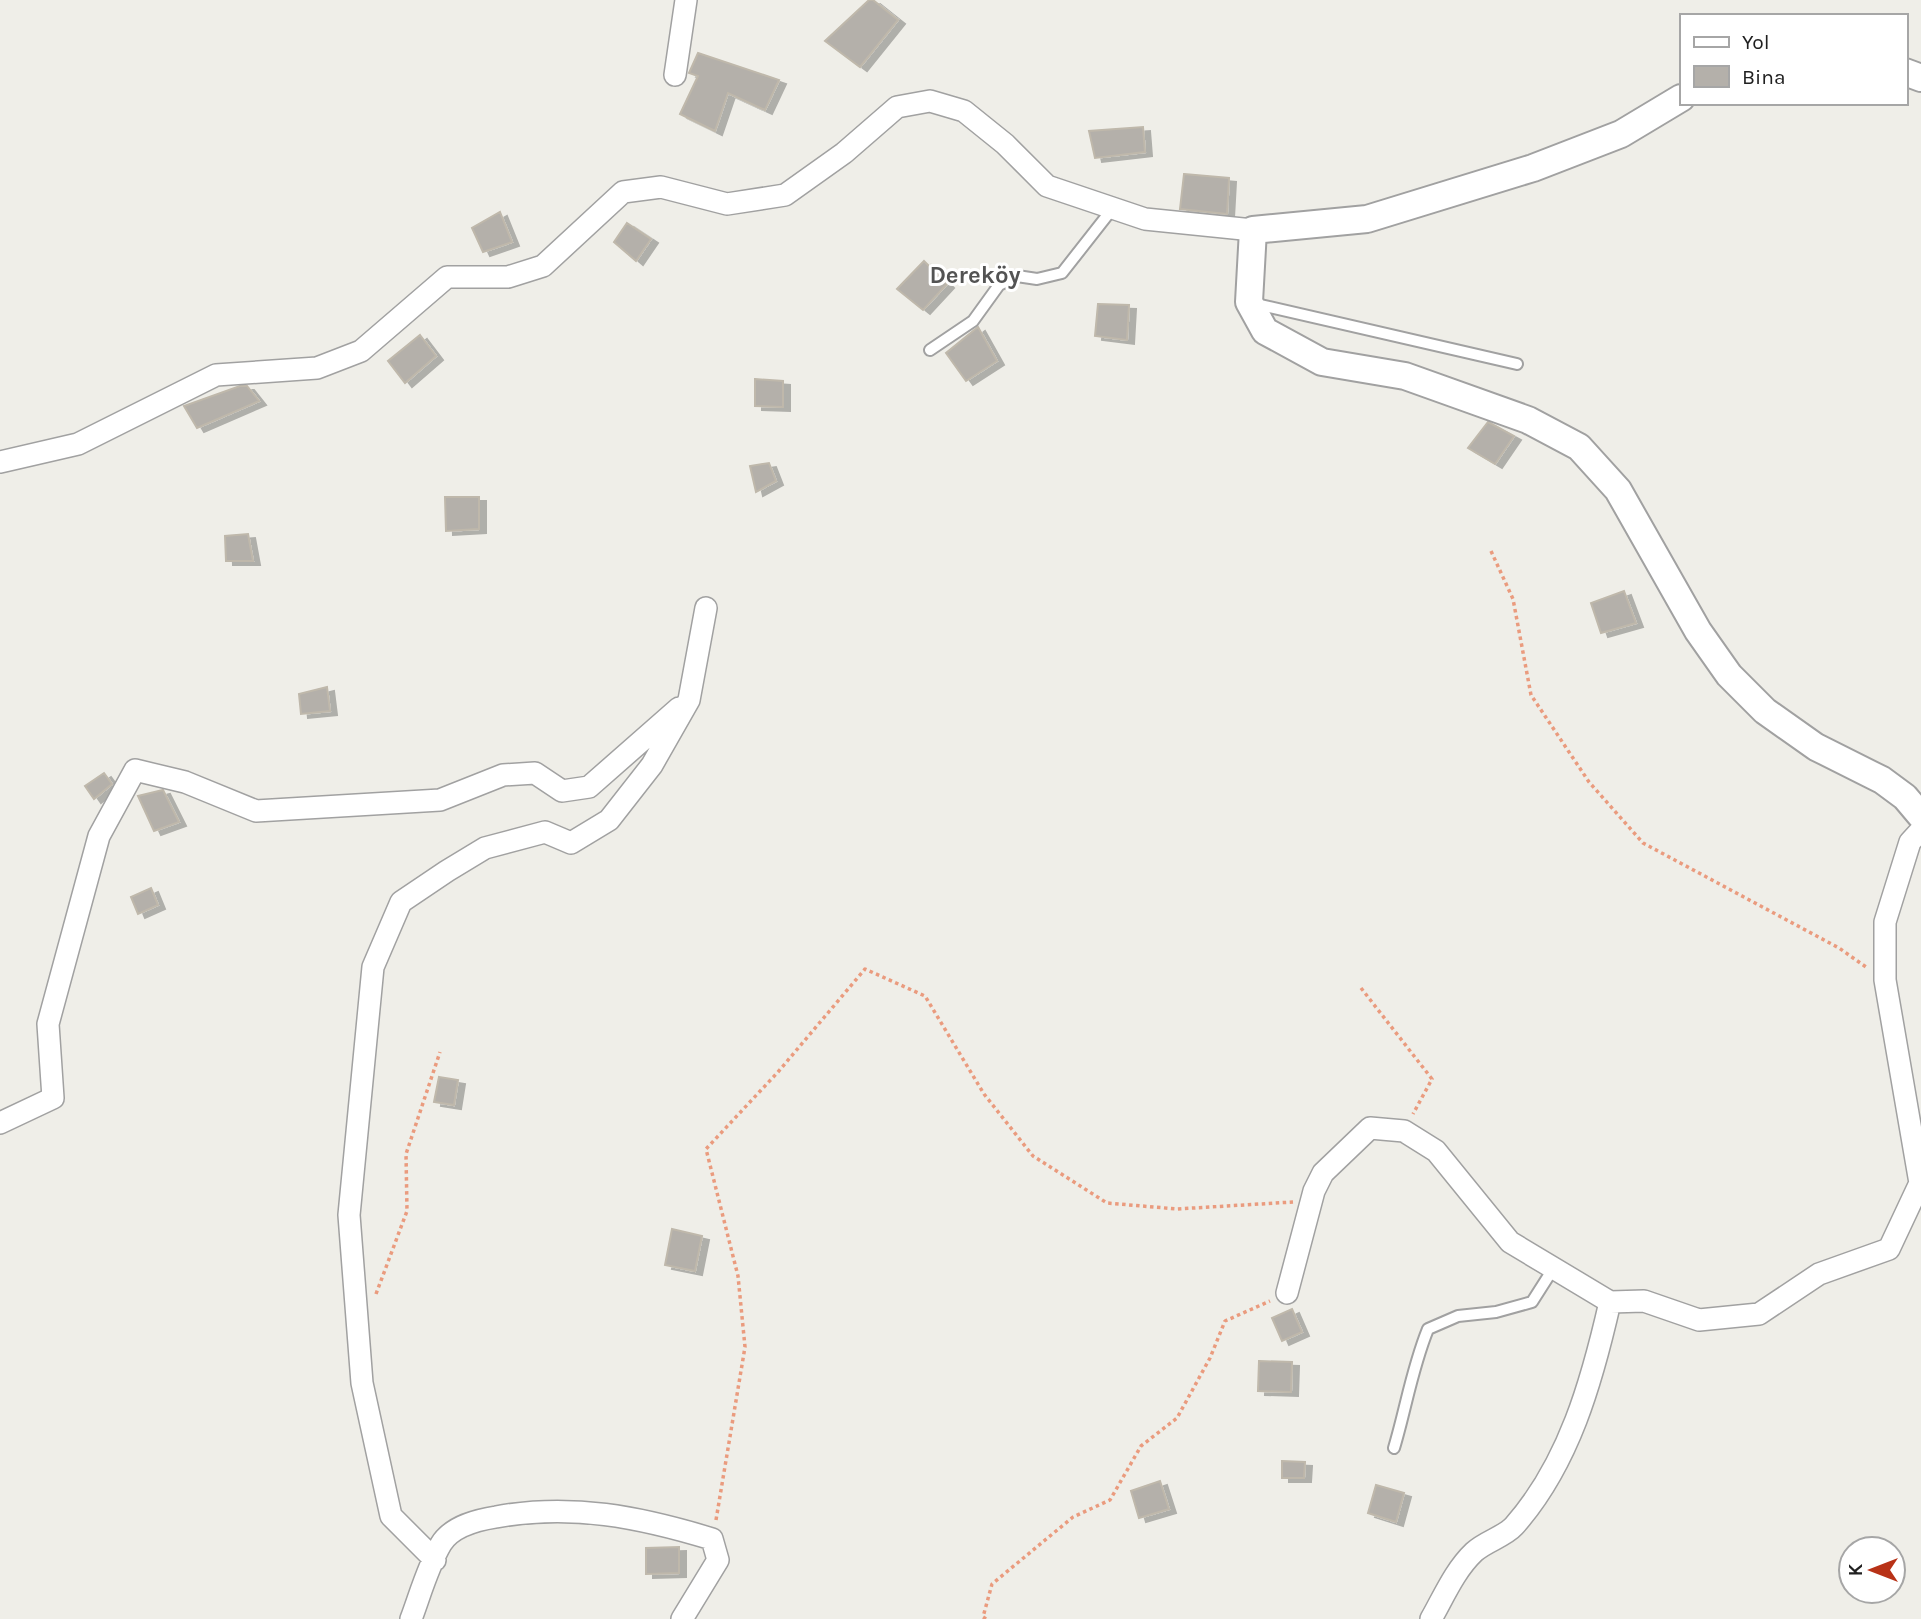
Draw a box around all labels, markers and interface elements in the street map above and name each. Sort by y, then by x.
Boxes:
legend [1680,14,1907,105]
text: Yol [1742,30,1770,54]
text: Bina [1742,65,1786,89]
district label: Dereköy [929,261,1021,289]
north arrow [1837,1535,1907,1605]
text: K [1845,1563,1867,1576]

